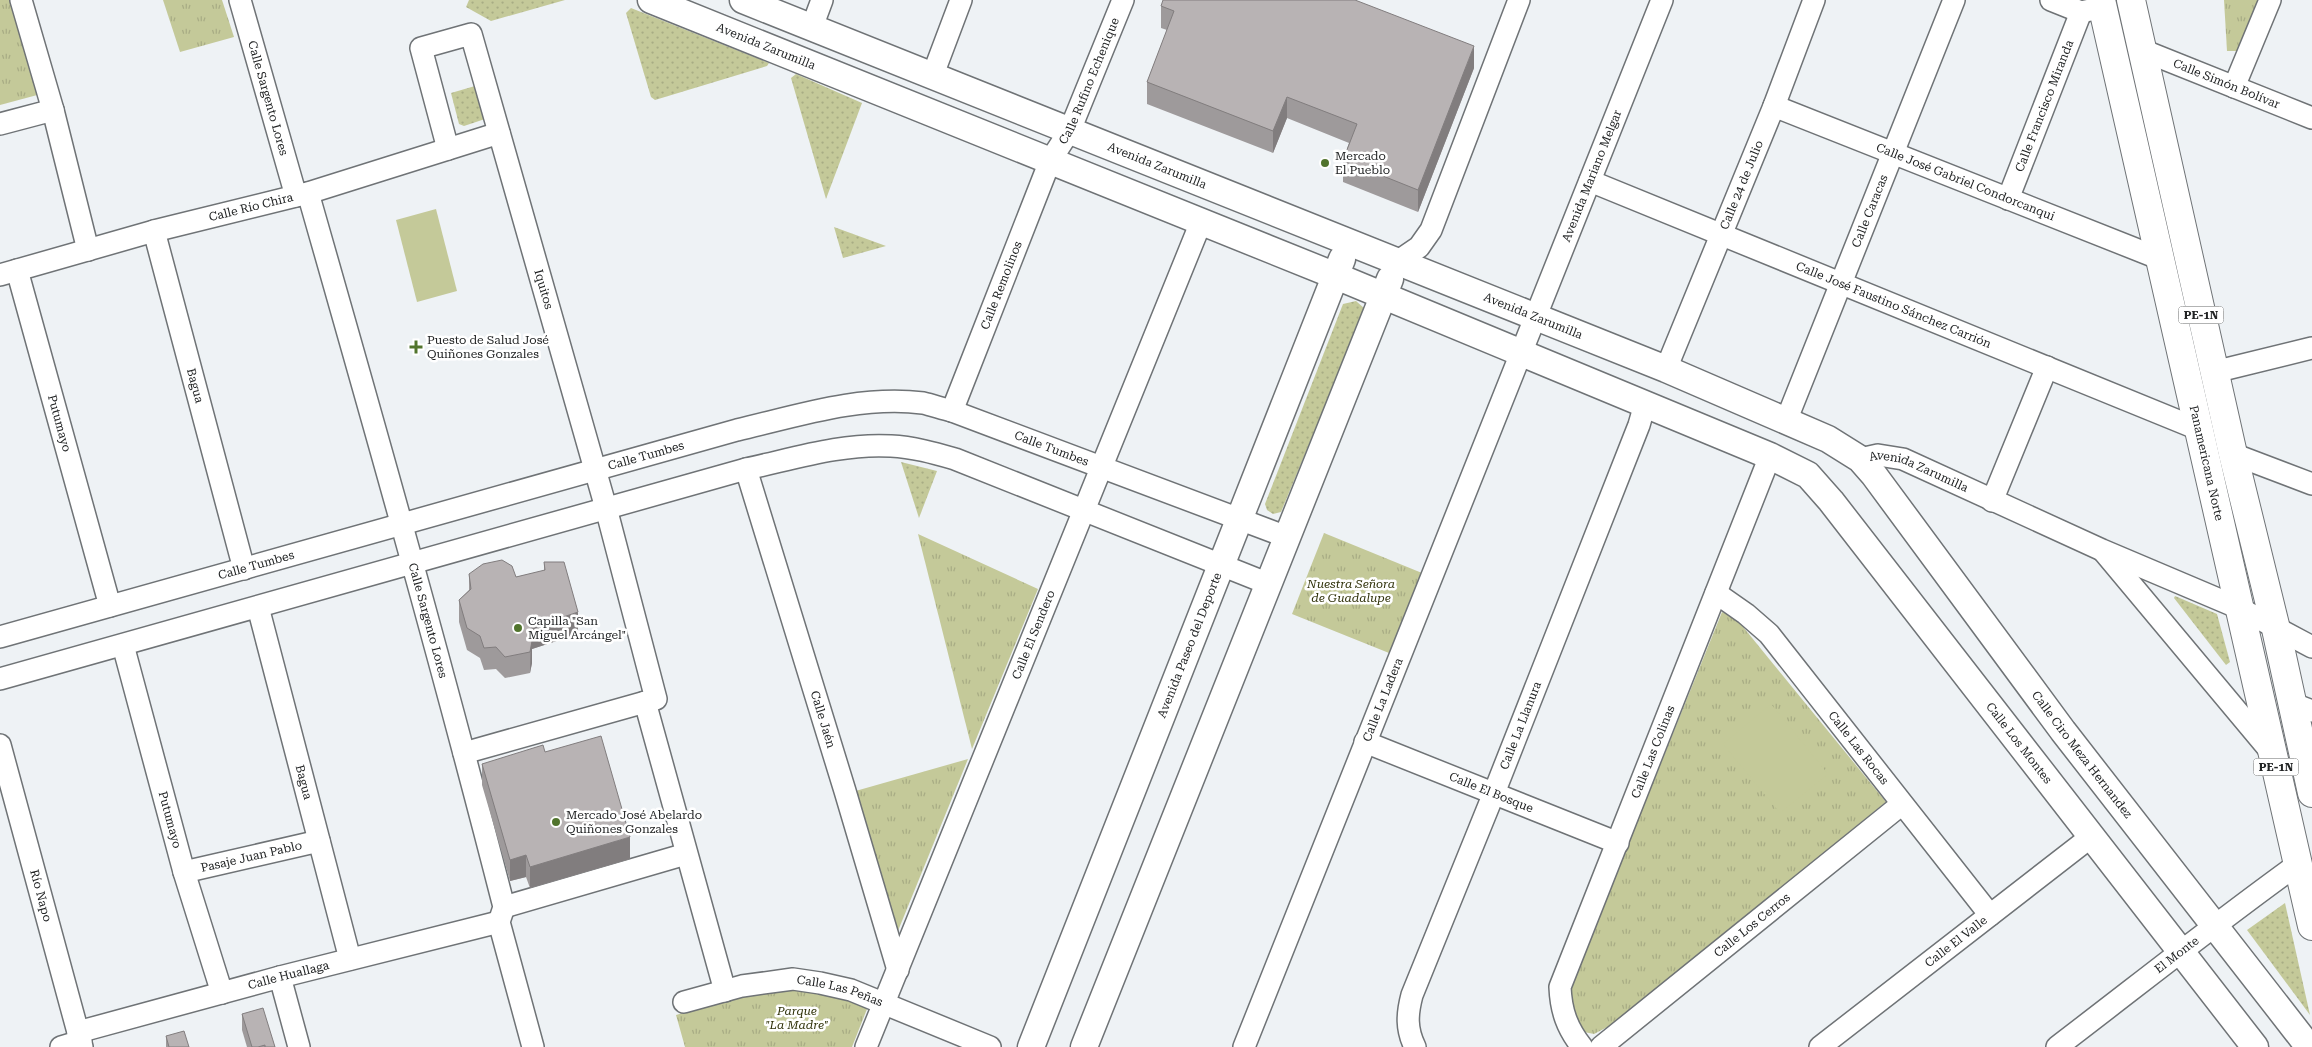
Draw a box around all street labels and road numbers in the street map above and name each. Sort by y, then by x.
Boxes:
street label: Calle Rufino Echenique [1056,15,1122,147]
street label: Avenida Zarumilla [714,20,818,73]
street label: Calle Francisco Miranda [2012,37,2077,174]
street label: Calle Sargento Lores [245,39,291,157]
street label: Calle Simón Bolívar [2171,56,2282,111]
street label: Avenida Mariano Melgar [1559,108,1624,244]
street label: Calle 24 de Julio [1717,138,1766,232]
street label: Avenida Zarumilla [1106,139,1209,192]
street label: Calle José Gabriel Condorcanqui [1874,140,2057,224]
street label: Calle Caracas [1849,172,1891,250]
street label: Calle Río Chira [207,190,295,224]
street label: Calle Remolinos [978,239,1025,331]
street label: Calle José Faustino Sánchez Carrión [1794,259,1994,351]
street label: Iquitos [531,268,556,311]
street label: Avenida Zarumilla [1482,290,1585,342]
road number: PE-1N [2178,306,2224,324]
street label: Bagua [184,367,207,405]
street label: Putumayo [45,393,74,453]
street label: Panamericana Norte [2187,404,2227,523]
street label: Calle Tumbes [1012,428,1091,469]
street label: Calle Tumbes [606,438,686,473]
street label: Avenida Zarumilla [1868,448,1971,495]
street label: Calle Tumbes [216,548,296,582]
street label: Calle Sargento Lores [406,561,450,680]
street label: Avenida Paseo del Deporte [1155,570,1225,720]
street label: Calle El Sendero [1009,588,1058,681]
street label: Calle La Ladera [1360,655,1406,744]
street label: Calle La Llanura [1497,679,1544,771]
street label: Calle Ciro Meza Hernandez [2029,688,2135,821]
street label: Calle Jaén [808,689,838,750]
street label: Calle Los Montes [1983,700,2055,787]
street label: Calle Las Colinas [1628,703,1678,800]
street label: Calle Las Rocas [1825,708,1892,788]
road number: PE-1N [2254,759,2298,776]
street label: Bagua [293,763,315,801]
street label: Calle El Bosque [1447,769,1536,816]
street label: Putumayo [156,790,184,850]
street label: Pasaje Juan Pablo [199,838,303,875]
street label: Río Napo [27,868,55,923]
street label: Calle Los Cerros [1711,890,1793,960]
street label: Calle El Valle [1922,913,1990,970]
street label: El Monte [2152,933,2202,976]
street label: Calle Huallaga [246,958,331,992]
street label: Calle Las Peñas [796,973,885,1009]

